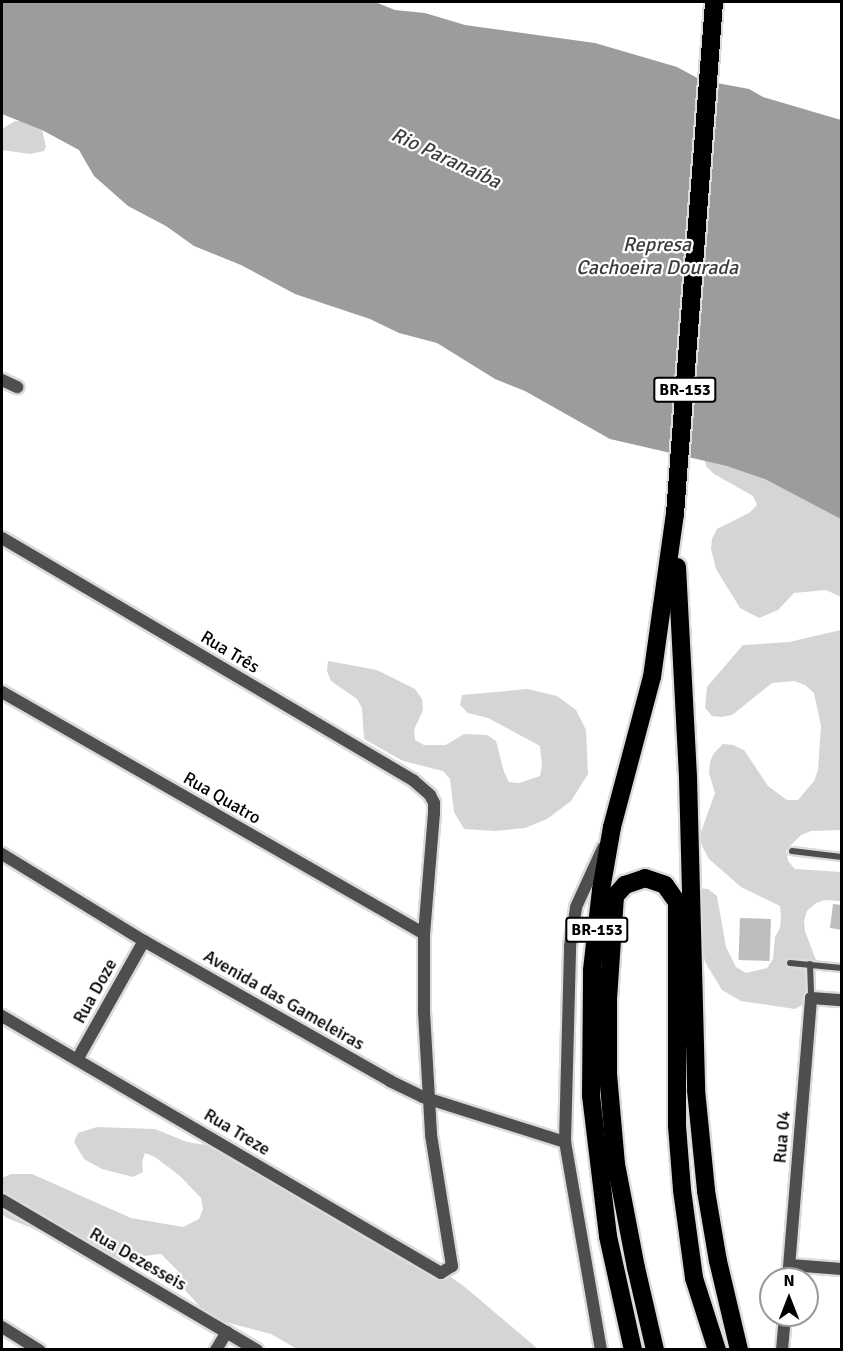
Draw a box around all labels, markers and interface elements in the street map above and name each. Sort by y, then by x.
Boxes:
water label: Rio Paranaíba [388,122,504,194]
water label: Represa Cachoeira Dourada [576,233,738,280]
road number: BR-153 [652,377,718,403]
street label: Rua Três [197,626,263,678]
street label: Rua Quatro [179,767,265,829]
road number: BR-153 [564,917,630,943]
street label: Avenida das Gameleiras [200,945,368,1055]
street label: Rua Doze [68,955,122,1027]
street label: Rua Treze [200,1104,274,1160]
street label: Rua 04 [769,1110,795,1164]
street label: Rua Dezesseis [86,1223,190,1295]
north arrow [759,1267,819,1327]
text: N [783,1271,795,1291]

